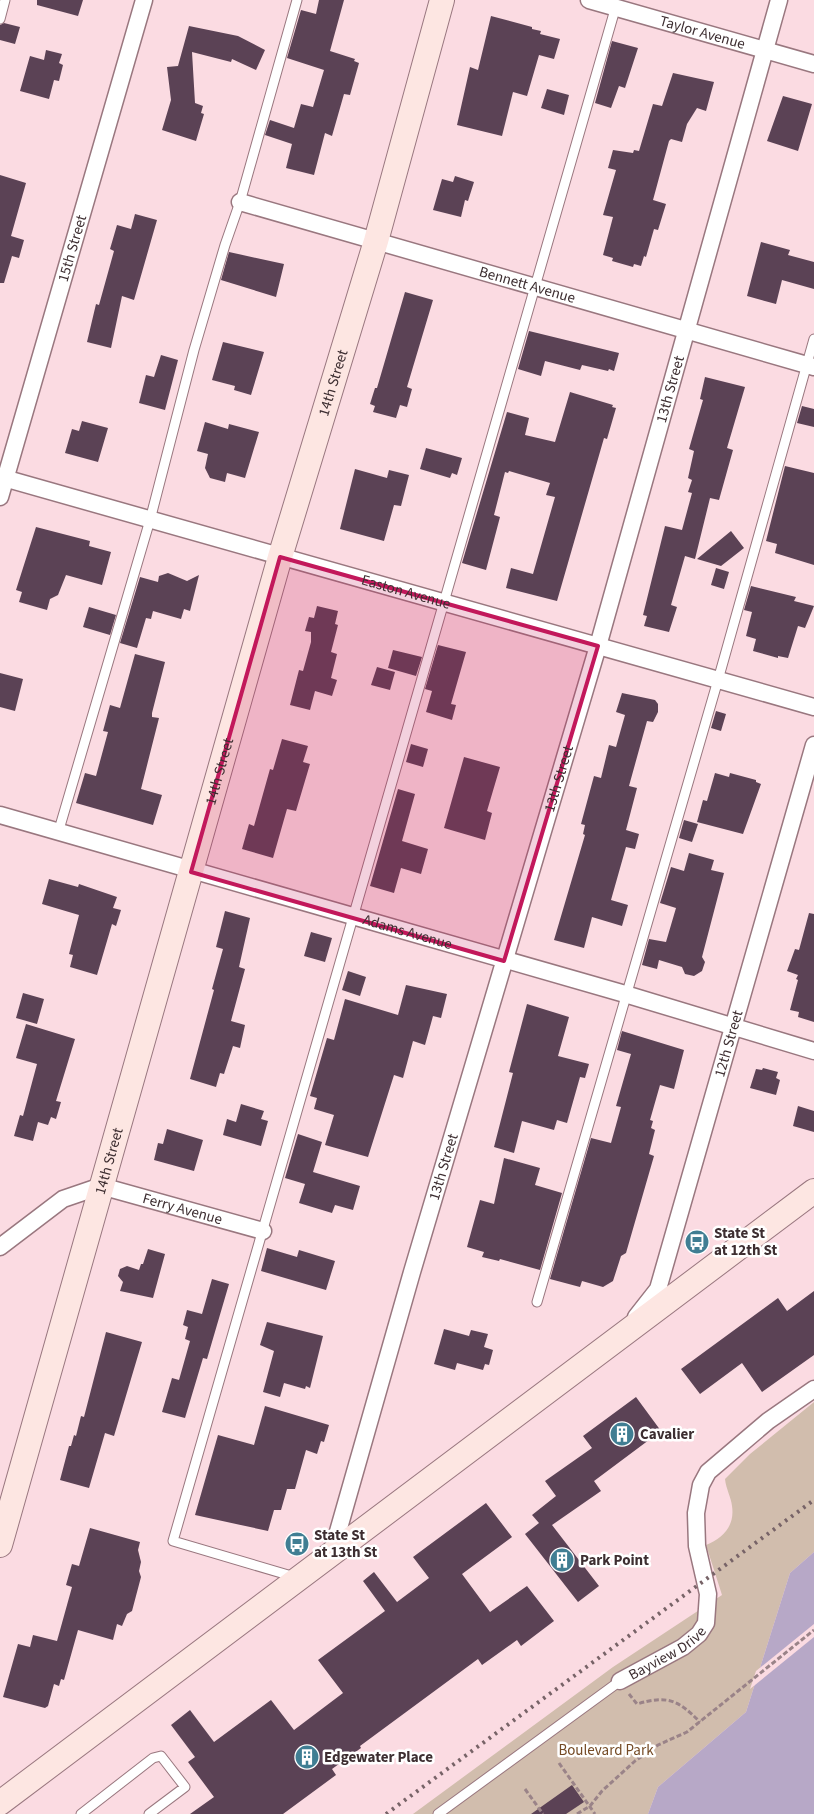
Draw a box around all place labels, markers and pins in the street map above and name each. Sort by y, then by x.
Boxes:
place label: State St at 12th St [714,1223,777,1261]
bus stop icon: State St at 12th St [684,1229,710,1255]
building icon: Cavalier [609,1421,635,1447]
place label: Cavalier [640,1424,694,1445]
place label: State St at 13th St [314,1525,377,1563]
bus stop icon: State St at 13th St [284,1531,310,1557]
building icon: Park Point [549,1547,575,1573]
place label: Park Point [580,1550,649,1571]
building icon: Edgewater Place [294,1744,320,1770]
place label: Edgewater Place [324,1747,433,1768]

